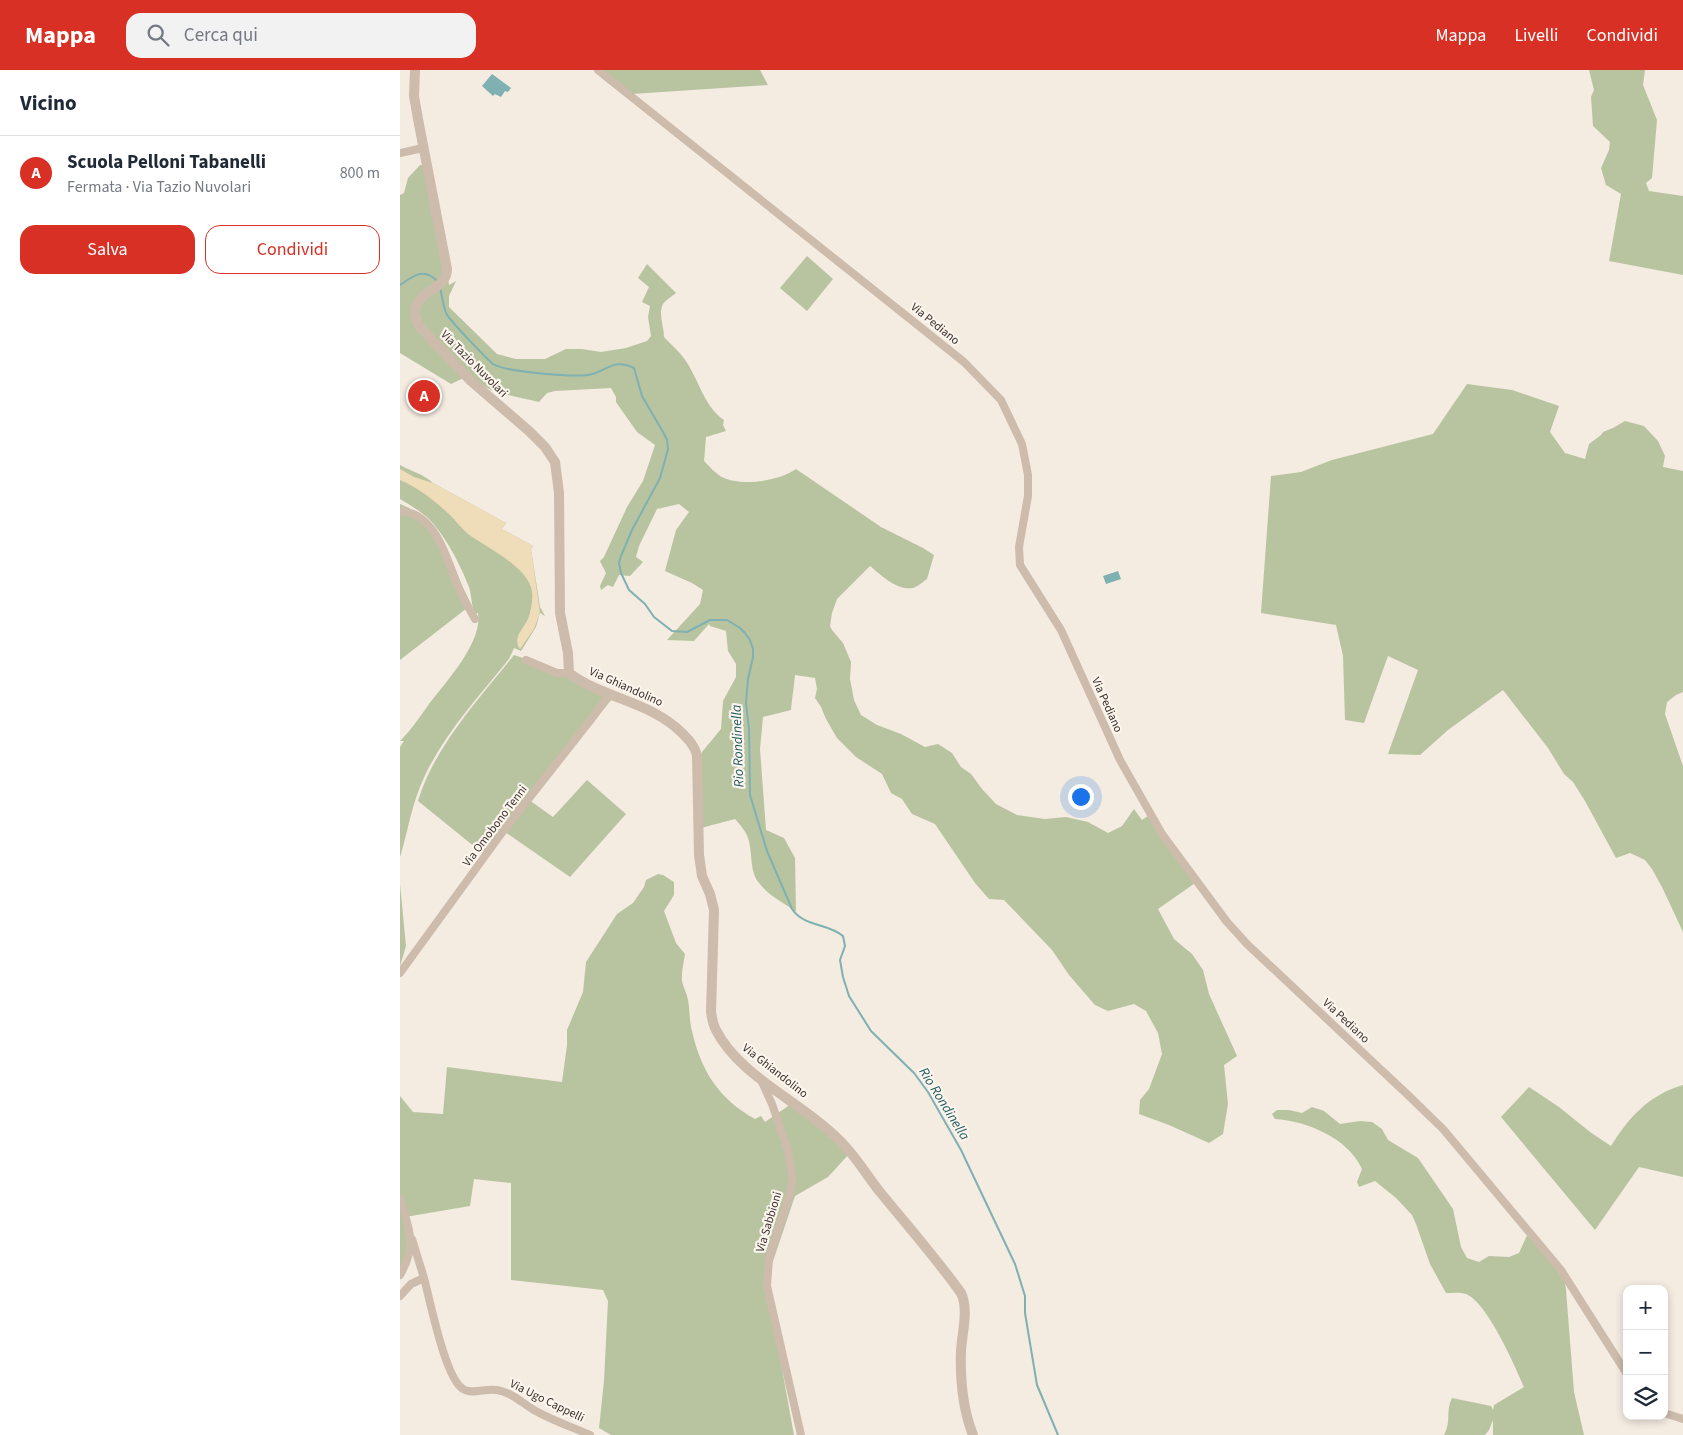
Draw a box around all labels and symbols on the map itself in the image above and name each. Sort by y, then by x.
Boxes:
street label: Via Pediano [907,299,963,349]
street label: Via Tazio Nuvolari [437,327,511,401]
pin: A [408,377,440,415]
street label: Via Ghiandolino [586,663,666,711]
street label: Via Pediano [1087,675,1127,735]
water label: Rio Rondinella [727,704,749,788]
street label: Via Omobono Tenni [459,782,531,870]
your location [1068,784,1094,810]
street label: Via Pediano [1319,995,1373,1047]
street label: Via Ghiandolino [739,1040,811,1102]
water label: Rio Rondinella [914,1064,975,1145]
street label: Via Sabbioni [752,1190,786,1254]
street label: Via Ugo Cappelli [507,1376,587,1426]

